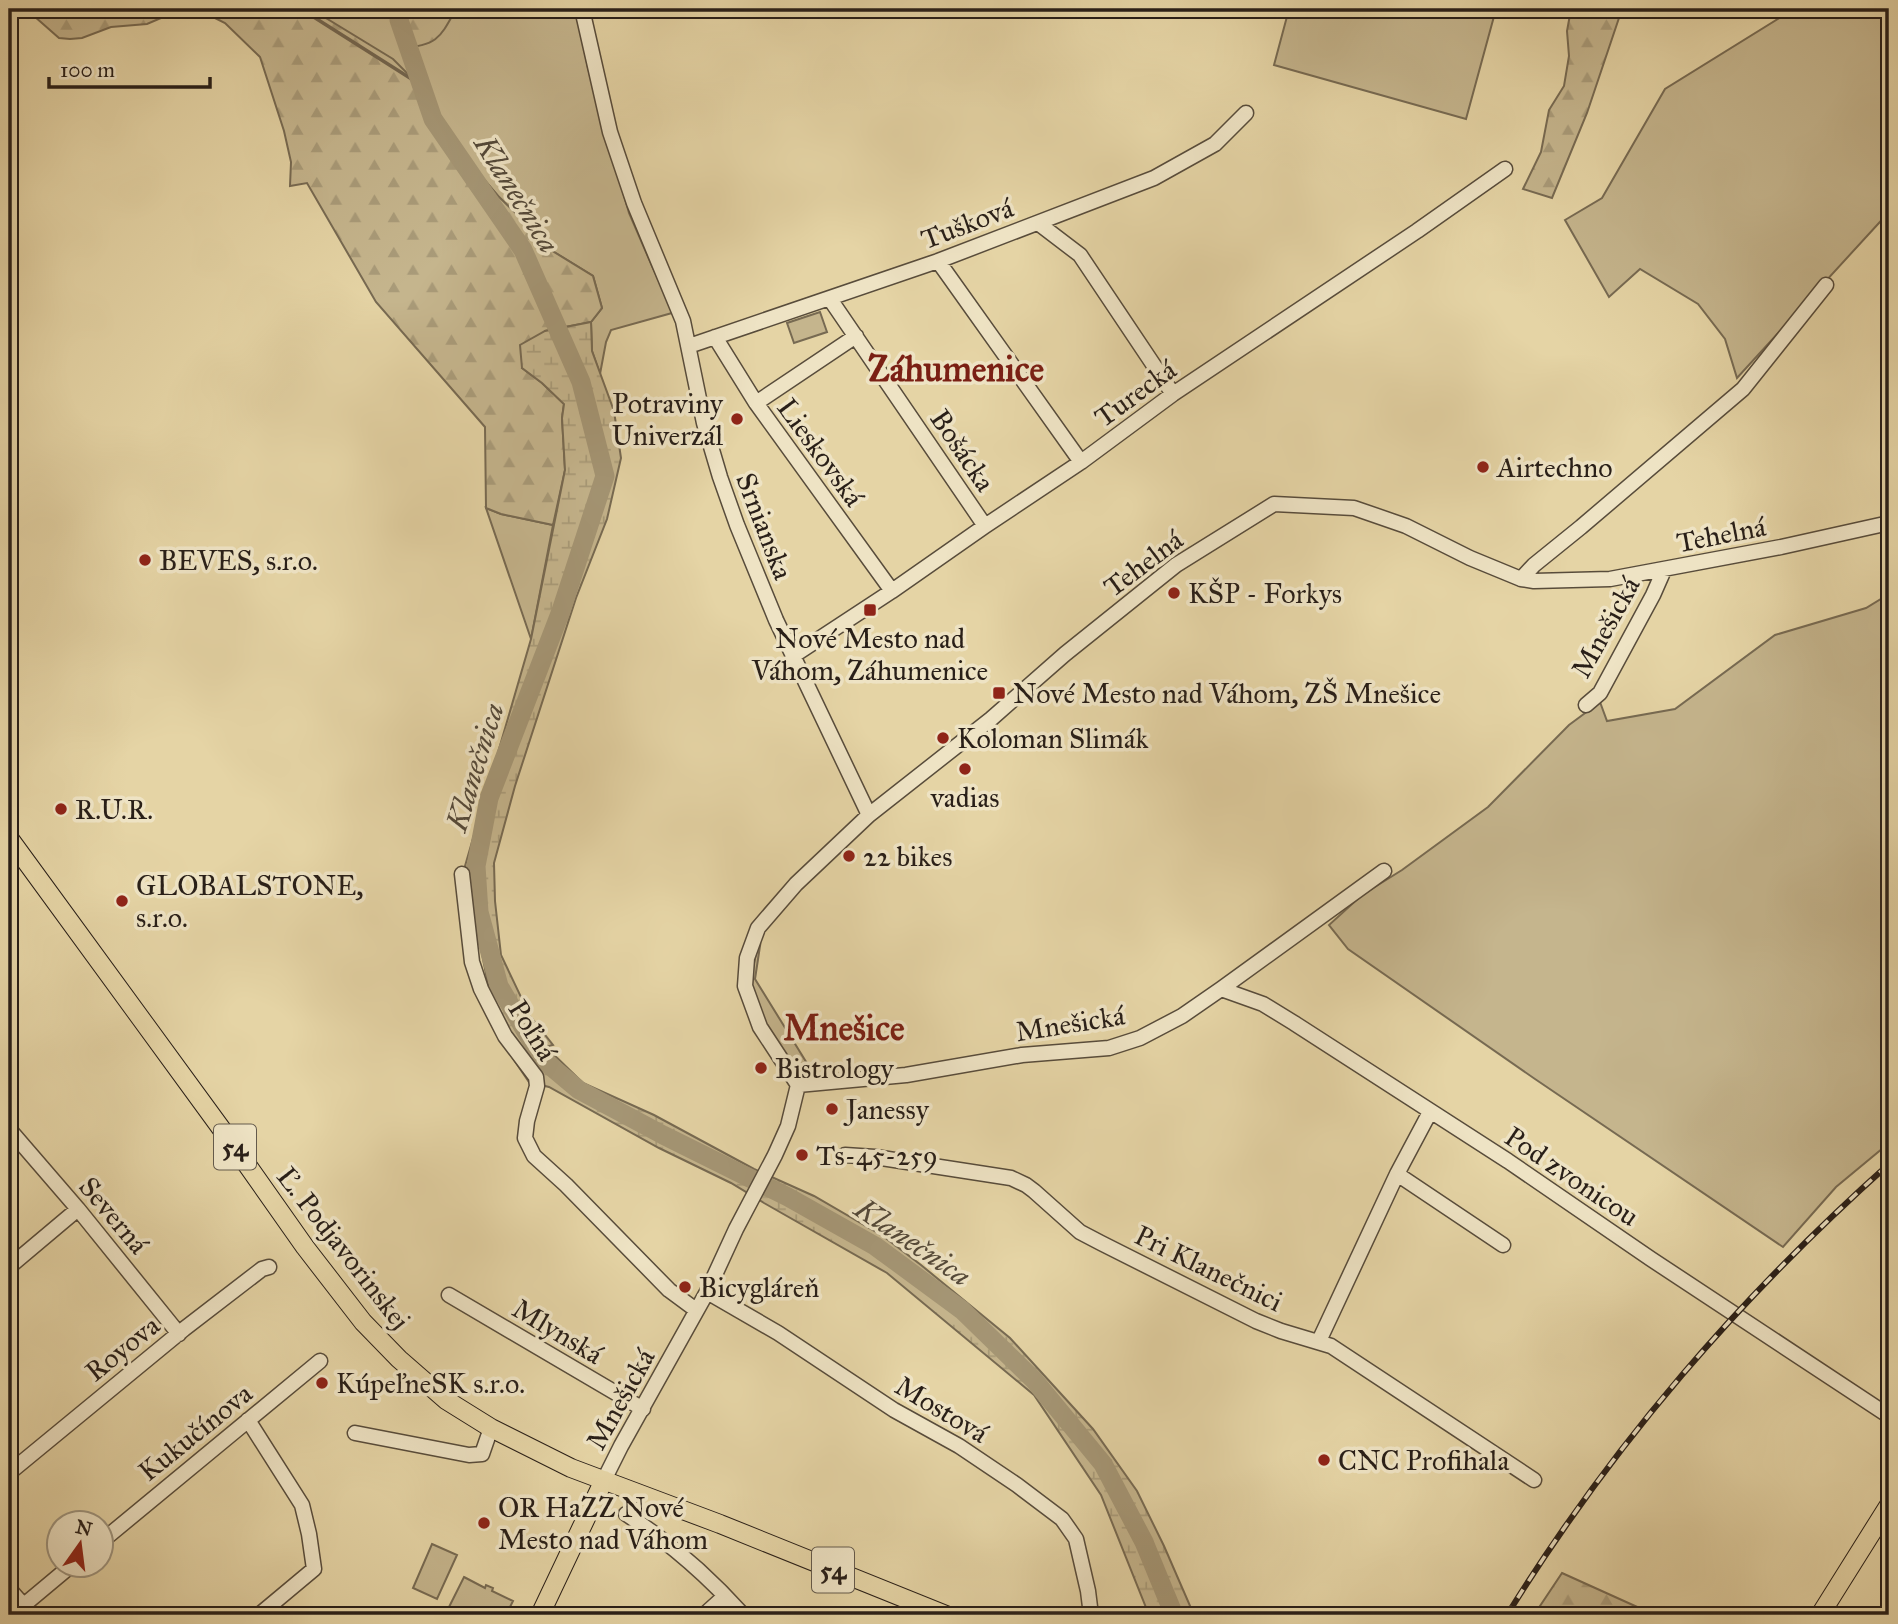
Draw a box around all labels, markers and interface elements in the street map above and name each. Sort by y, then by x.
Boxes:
scale bar [49,46,210,90]
text: 100 m [60,57,115,83]
water label: Klanečnica [466,127,567,259]
street label: Tušková [916,190,1018,257]
district label: Záhumenice [868,348,1044,391]
street label: Turecká [1088,352,1183,435]
place label: Potraviny Univerzál [611,386,724,453]
street label: Lieskovská [770,391,872,513]
street label: Bošácka [922,403,1003,498]
marker: Potraviny Univerzál [729,411,745,427]
place label: Airtechno [1496,450,1612,485]
marker: Airtechno [1475,459,1491,475]
street label: Srnianska [728,468,801,585]
street label: Tehelná [1673,509,1769,560]
street label: Tehelná [1097,522,1190,605]
place label: BEVES, s.r.o. [159,543,318,578]
marker: BEVES, s.r.o. [137,552,153,568]
street label: Mnešická [1563,570,1648,684]
place label: KŠP - Forkys [1188,576,1342,611]
marker: KŠP - Forkys [1166,585,1182,601]
marker: Nové Mesto nad Váhom, Záhumenice [862,602,878,618]
place label: Nové Mesto nad Váhom, Záhumenice [751,621,988,688]
place label: Nové Mesto nad Váhom, ZŠ Mnešice [1013,676,1441,711]
marker: Nové Mesto nad Váhom, ZŠ Mnešice [991,685,1007,701]
water label: Klanečnica [438,699,512,837]
place label: Koloman Slimák [957,721,1149,756]
marker: Koloman Slimák [935,730,951,746]
marker: vadias [957,761,973,777]
place label: vadias [929,780,1000,815]
place label: R.U.R. [75,792,153,827]
marker: R.U.R. [53,801,69,817]
place label: 22 bikes [863,839,952,874]
marker: 22 bikes [841,848,857,864]
place label: GLOBALSTONE, s.r.o. [136,868,364,935]
marker: GLOBALSTONE, s.r.o. [114,893,130,909]
street label: Poľná [501,993,565,1067]
street label: Mnešická [1013,998,1127,1049]
district label: Mnešice [783,1007,905,1050]
place label: Bistrology [775,1051,895,1086]
marker: Bistrology [753,1060,769,1076]
place label: Janessy [843,1092,930,1127]
marker: Janessy [824,1101,840,1117]
street label: Pod zvonicou [1498,1119,1645,1234]
road number: 54 [214,1124,256,1170]
place label: Ts-45-259 [816,1138,938,1173]
marker: Ts-45-259 [794,1147,810,1163]
street label: Ľ. Podjavorinskej [269,1160,418,1337]
street label: Severná [71,1170,156,1261]
water label: Klanečnica [847,1189,978,1294]
street label: Pri Klanečnici [1129,1218,1289,1319]
place label: Bicygláreň [699,1270,820,1305]
marker: Bicygláreň [677,1279,693,1295]
street label: Mlynská [506,1291,609,1372]
street label: Royova [78,1308,167,1389]
street label: Mnešická [578,1342,663,1456]
place label: KúpeľneSK s.r.o. [336,1366,525,1401]
street label: Mostová [889,1368,995,1451]
marker: KúpeľneSK s.r.o. [314,1375,330,1391]
street label: Kukučínova [131,1376,259,1489]
place label: CNC Profihala [1338,1443,1509,1478]
marker: CNC Profihala [1316,1452,1332,1468]
place label: OR HaZZ Nové Mesto nad Váhom [498,1490,708,1557]
north arrow [46,1508,116,1578]
text: N [73,1515,95,1541]
marker: OR HaZZ Nové Mesto nad Váhom [476,1515,492,1531]
road number: 54 [812,1548,854,1592]

